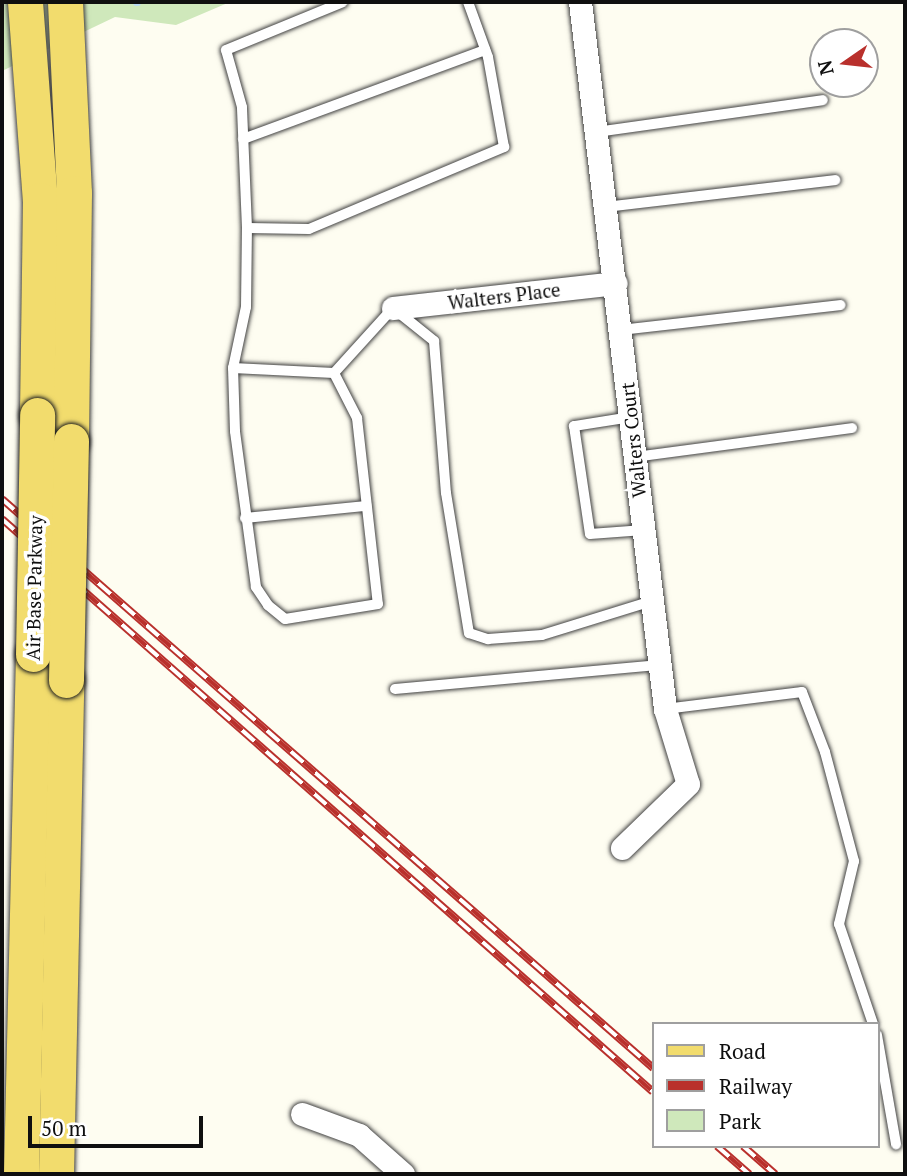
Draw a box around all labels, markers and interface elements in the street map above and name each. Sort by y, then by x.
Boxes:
north arrow [809,28,879,98]
text: N [811,58,839,78]
street label: Walters Place [446,278,562,314]
street label: Walters Court [616,381,650,499]
street label: Air Base Parkway [21,515,47,661]
legend [652,1022,879,1148]
text: Road [719,1037,766,1065]
text: Railway [719,1072,792,1100]
scale bar [32,1102,206,1146]
text: Park [719,1107,761,1135]
text: 50 m [41,1114,87,1142]

